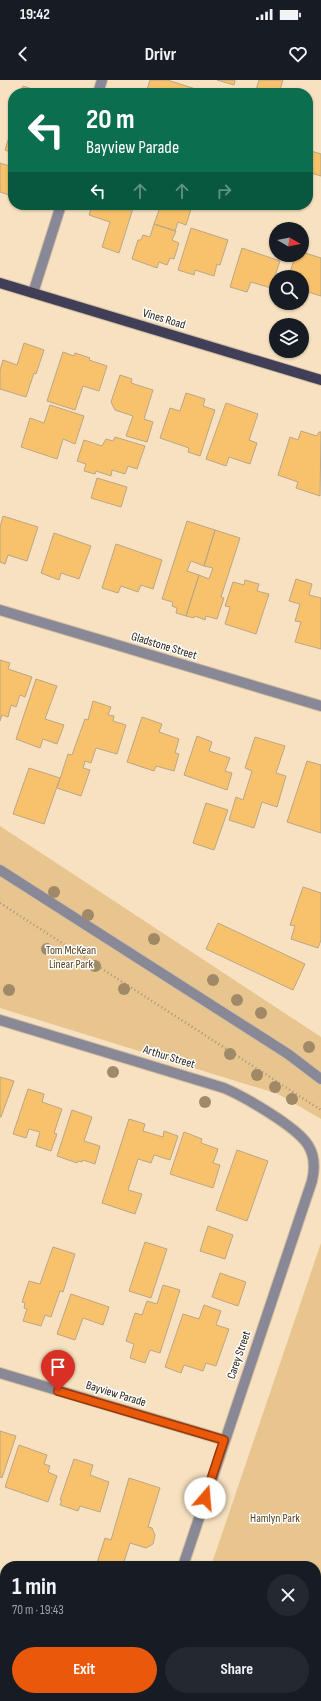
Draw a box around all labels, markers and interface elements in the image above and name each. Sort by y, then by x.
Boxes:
text: 19:42 [20,5,50,24]
icon: back [12,43,34,65]
icon: heart [287,43,309,65]
text: Drivr [145,44,176,65]
text: 20 m [86,103,135,136]
icon: left [20,104,72,156]
text: Bayview Parade [86,137,179,158]
icon: left [87,180,109,202]
icon: ahead [129,180,151,202]
icon: ahead [171,180,193,202]
icon: right [213,180,235,202]
north arrow [269,222,309,262]
map controls [269,222,309,358]
button: search [269,270,309,310]
street label: Vines Road [141,305,187,333]
button: layers [269,318,309,358]
street label: Gladstone Street [129,629,199,663]
park label: Tom McKean Linear Park [46,943,96,972]
street label: Arthur Street [140,1042,197,1072]
street label: Carey Street [224,1329,254,1381]
pin [41,1350,75,1391]
icon: arrive [47,1356,69,1378]
street label: Bayview Parade [84,1378,148,1410]
position arrow [184,1477,226,1519]
park label: Hamlyn Park [250,1511,300,1526]
text: 1 min [12,1572,57,1601]
button: close [267,1574,309,1616]
text: 70 m · 19:43 [12,1602,64,1618]
button: Exit [12,1647,157,1693]
button: Share [165,1647,309,1693]

